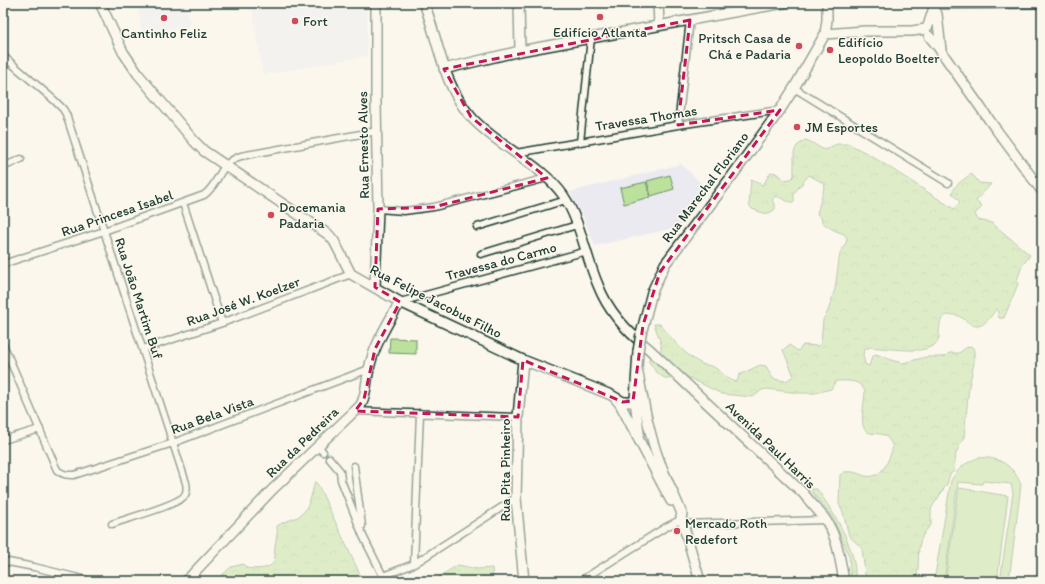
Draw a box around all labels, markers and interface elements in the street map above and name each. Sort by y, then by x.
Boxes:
marker: Edifício Atlanta [595,12,605,22]
marker: Cantinho Feliz [159,13,169,23]
place label: Fort [303,13,328,30]
marker: Fort [290,16,300,26]
place label: Edifício Atlanta [553,24,647,41]
place label: Cantinho Feliz [121,25,208,42]
place label: Pritsch Casa de Chá e Padaria [698,30,791,63]
place label: Edifício Leopoldo Boelter [838,34,940,67]
marker: Pritsch Casa de Chá e Padaria [794,41,804,51]
marker: Edifício Leopoldo Boelter [825,45,835,55]
street label: Rua Ernesto Alves [354,91,373,199]
street label: Travessa Thomas [594,102,698,135]
place label: JM Esportes [805,119,878,136]
marker: JM Esportes [792,122,802,132]
street label: Rua Marechal Floriano [658,129,753,246]
street label: Rua Princesa Isabel [59,186,175,241]
place label: Docemania Padaria [279,199,346,232]
marker: Docemania Padaria [266,210,276,220]
street label: Rua João Martim Buf [111,235,166,362]
street label: Travessa do Carmo [444,239,558,284]
street label: Rua Felipe Jacobus Filho [367,261,505,342]
street label: Rua José W. Koelzer [184,273,303,330]
street label: Rua Bela Vista [168,392,257,438]
street label: Avenida Paul Harris [722,398,819,493]
street label: Rua da Pedreira [262,403,343,481]
street label: Rua Pita Pinheiro [497,418,514,522]
place label: Mercado Roth Redefort [685,515,767,548]
marker: Mercado Roth Redefort [672,526,682,536]

